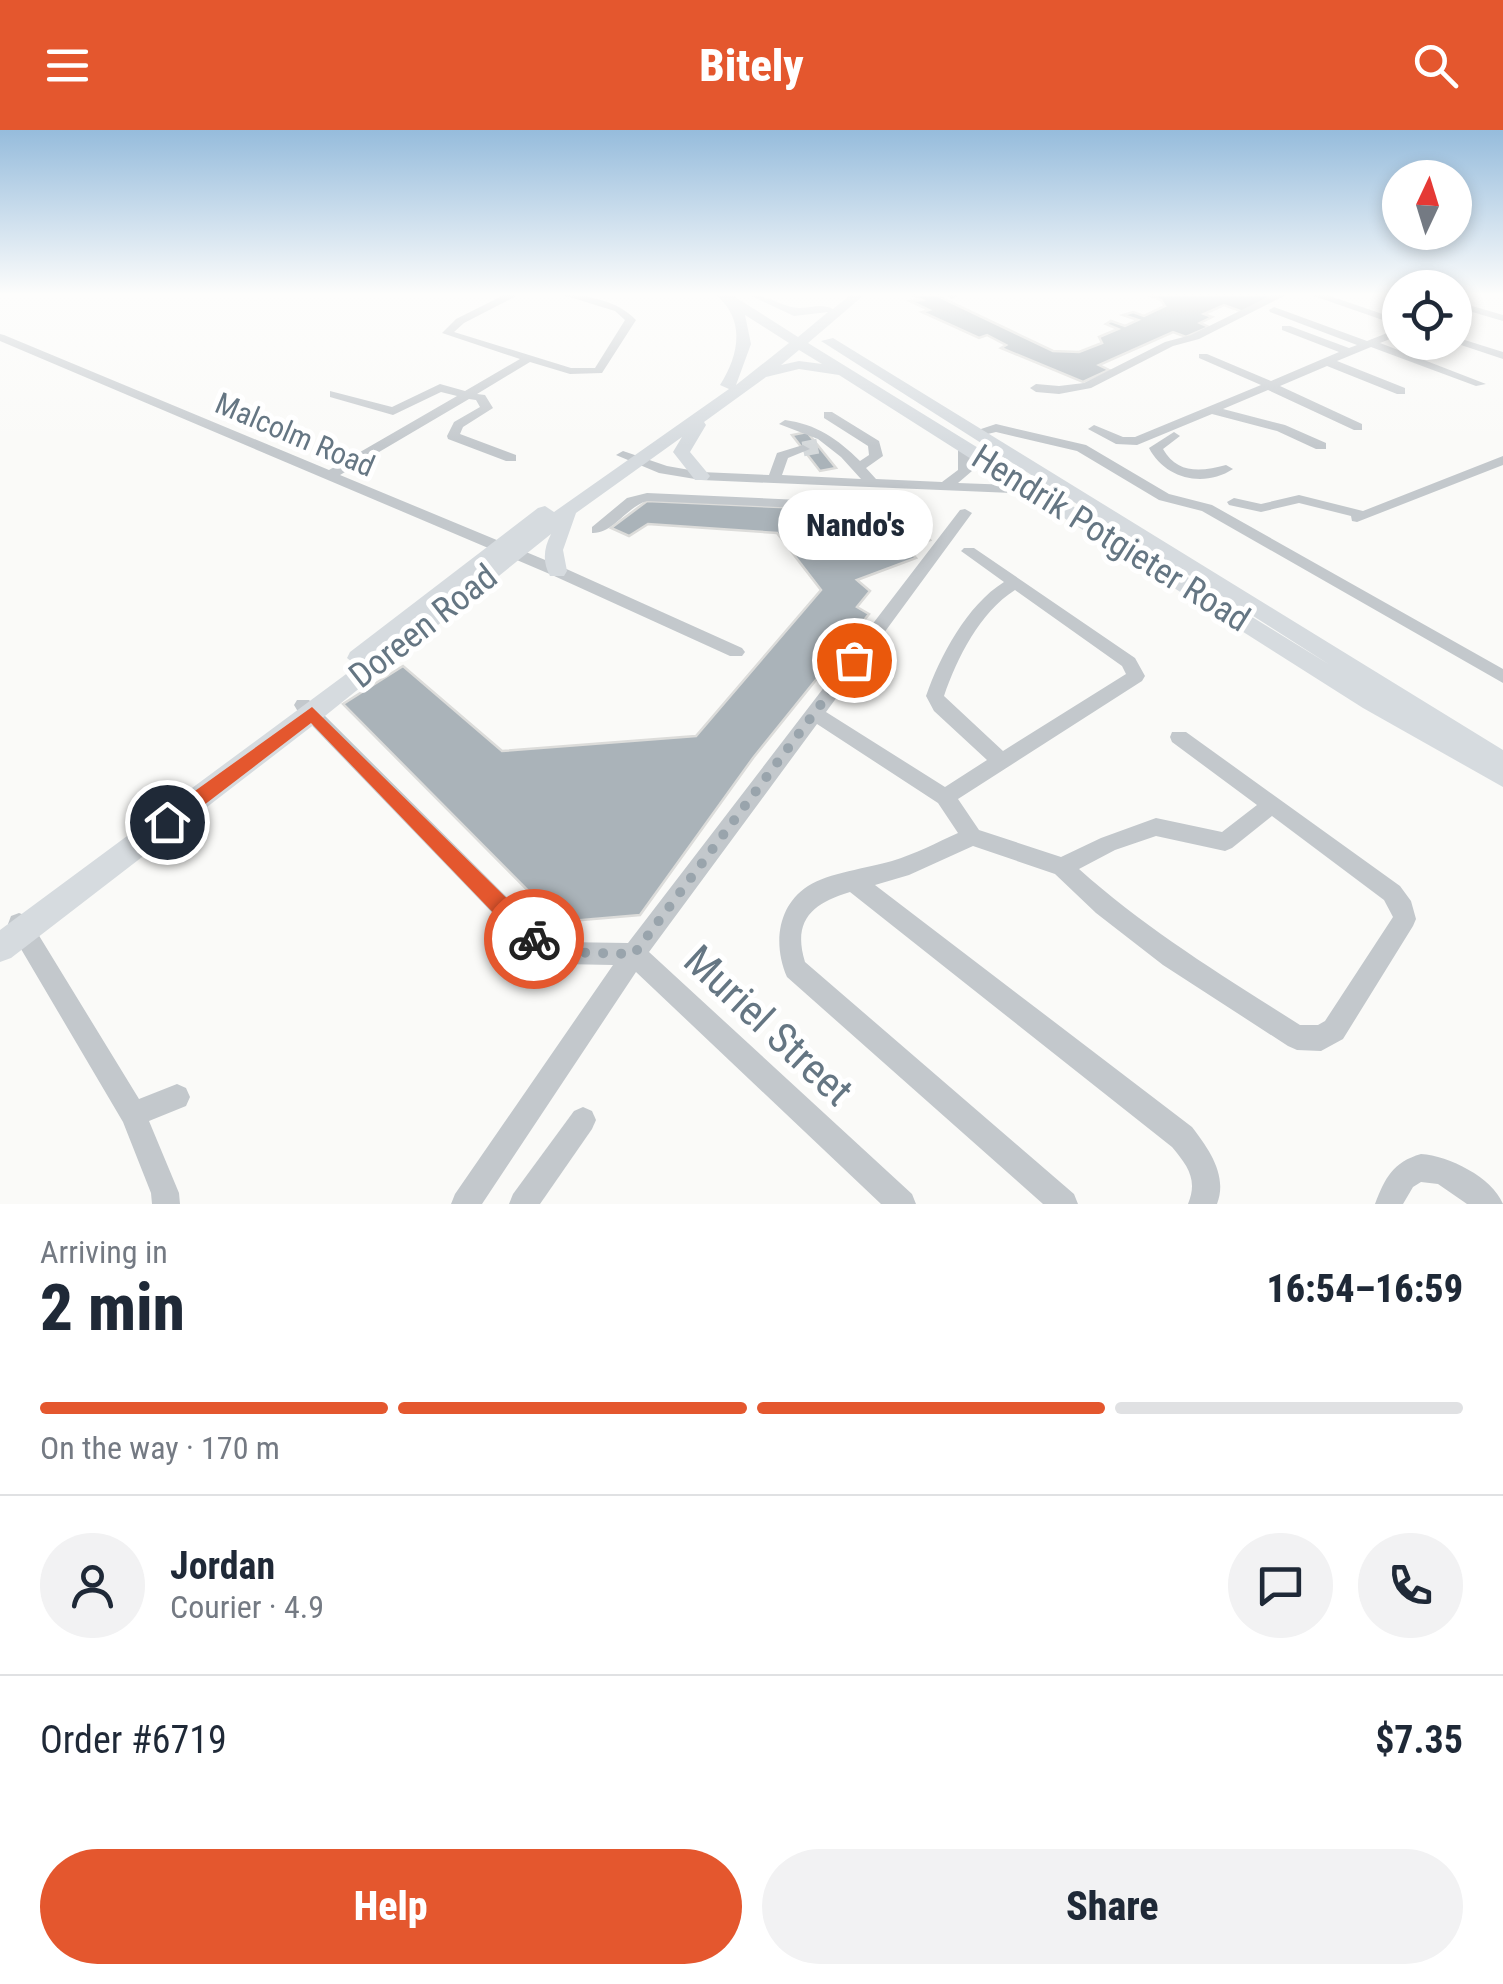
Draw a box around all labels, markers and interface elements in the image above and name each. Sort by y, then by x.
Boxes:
icon: menu [40,38,95,93]
icon: search [1408,38,1463,93]
text: Bitely [699,39,804,92]
north arrow [1382,160,1472,250]
map controls [1382,160,1472,360]
button: locate [1382,270,1472,360]
street label: Malcolm Road [210,385,380,484]
street label: Hendrik Potgieter Road [964,436,1257,640]
callout: Nando's [776,490,932,560]
text: Nando's [806,506,905,544]
street label: Doreen Road [341,556,505,697]
pin [812,618,897,703]
icon: bag [827,633,882,688]
pin [125,780,210,865]
icon: home [140,795,195,850]
courier [484,889,584,989]
icon: bike [507,912,562,967]
street label: Muriel Street [674,935,863,1116]
text: Arriving in [40,1233,168,1271]
text: 16:54–16:59 [1266,1267,1463,1311]
text: 2 min [40,1270,185,1346]
text: On the way · 170 m [40,1429,280,1467]
button: person [40,1533,145,1638]
button: chat [1228,1533,1333,1638]
button: phone [1358,1533,1463,1638]
text: Jordan [170,1544,275,1588]
text: Courier · 4.9 [170,1588,324,1626]
text: Order #6719 [40,1718,227,1762]
text: $7.35 [1375,1718,1463,1762]
button: Help [40,1849,742,1964]
button: Share [762,1849,1463,1964]

